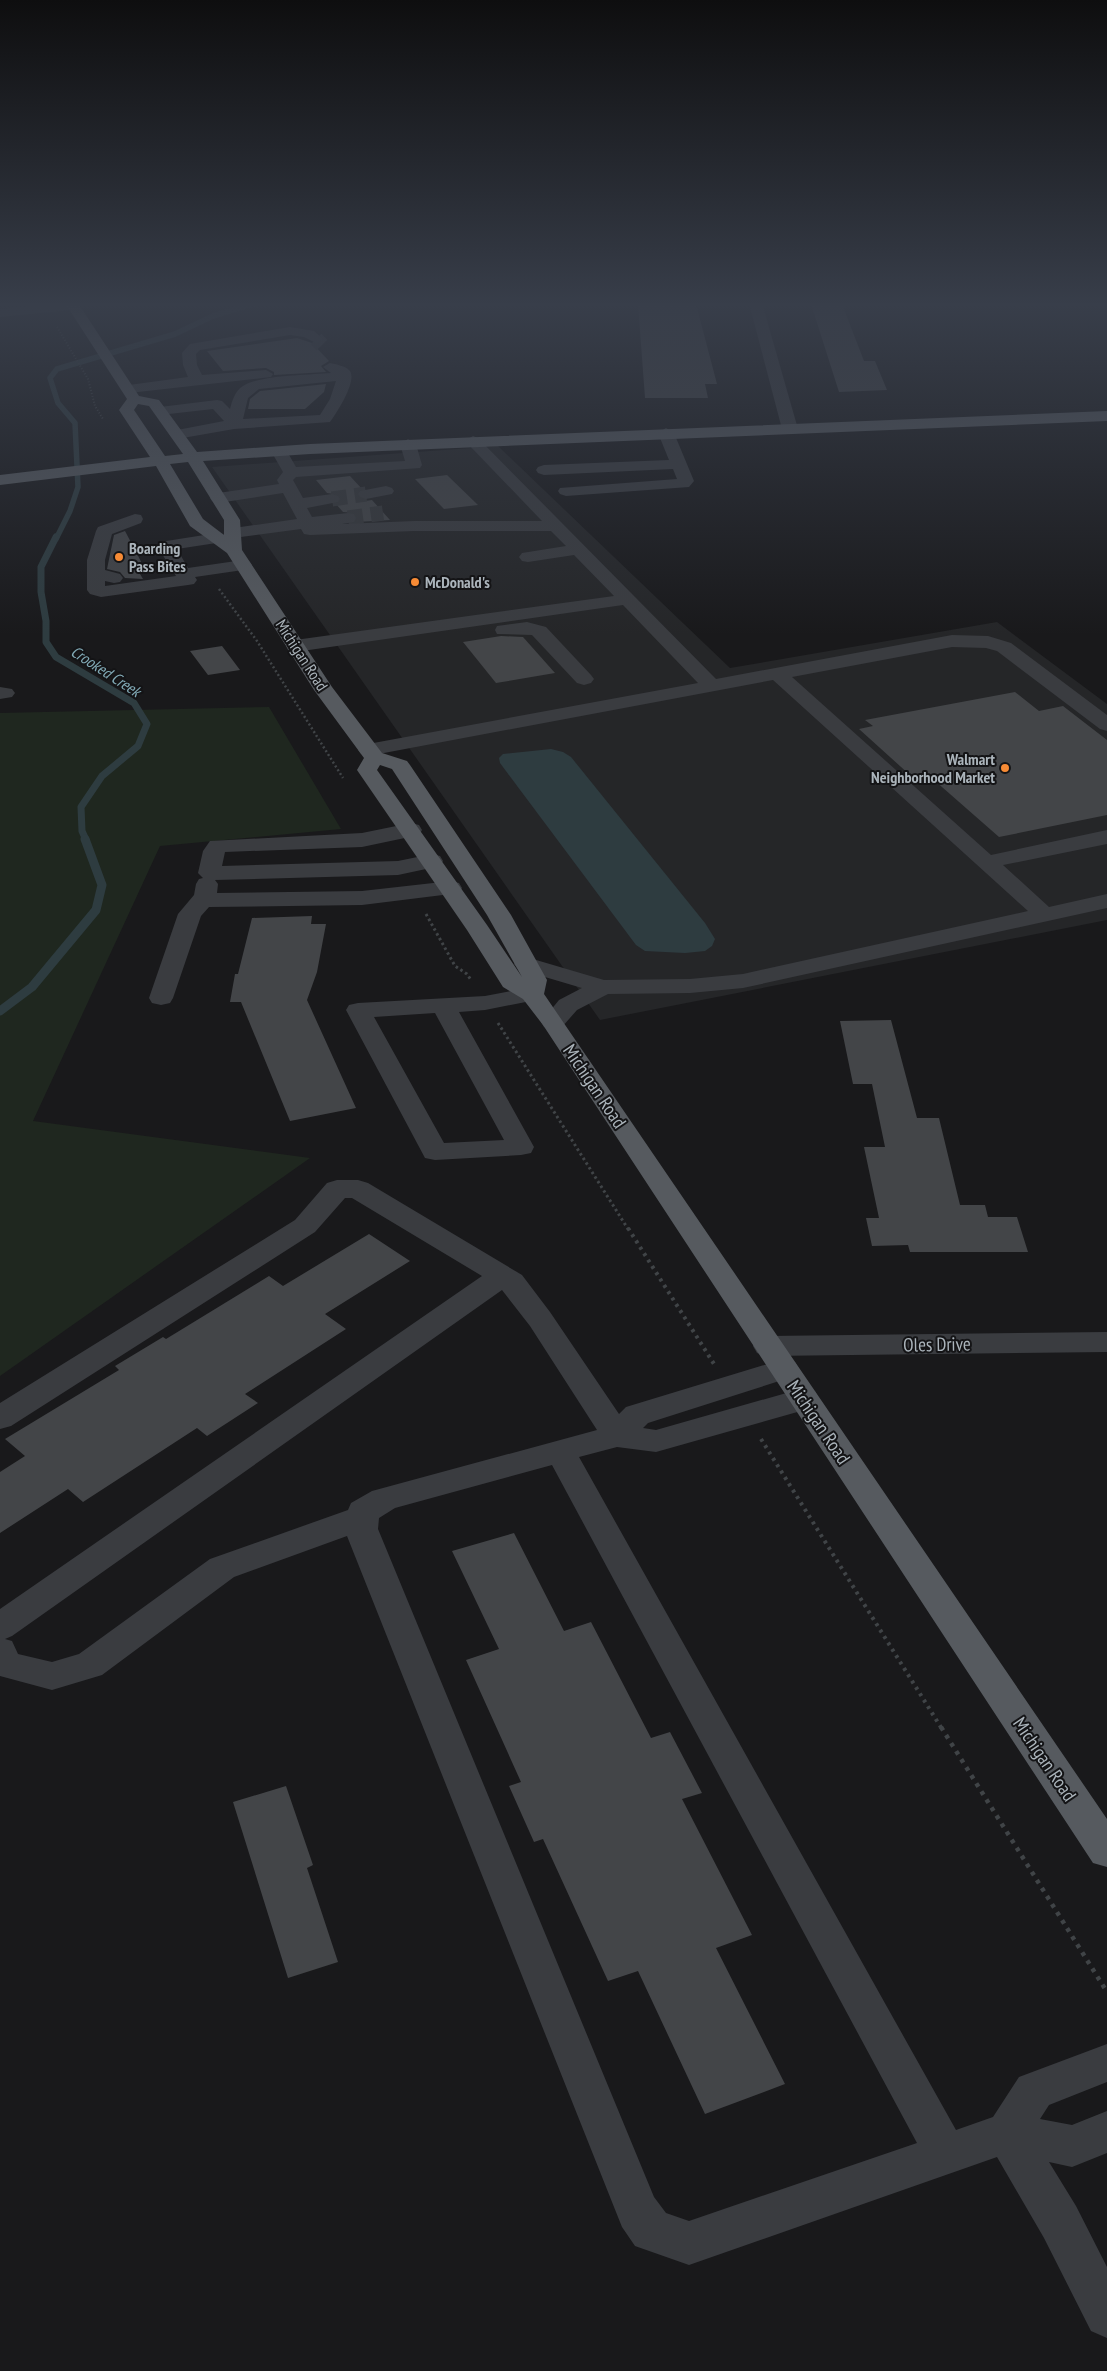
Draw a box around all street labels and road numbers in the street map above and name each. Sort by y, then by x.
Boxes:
street label: Michigan Road [272,616,332,694]
street label: Michigan Road [558,1039,632,1133]
street label: Oles Drive [903,1331,971,1357]
street label: Michigan Road [782,1375,856,1469]
street label: Michigan Road [1008,1712,1082,1806]

